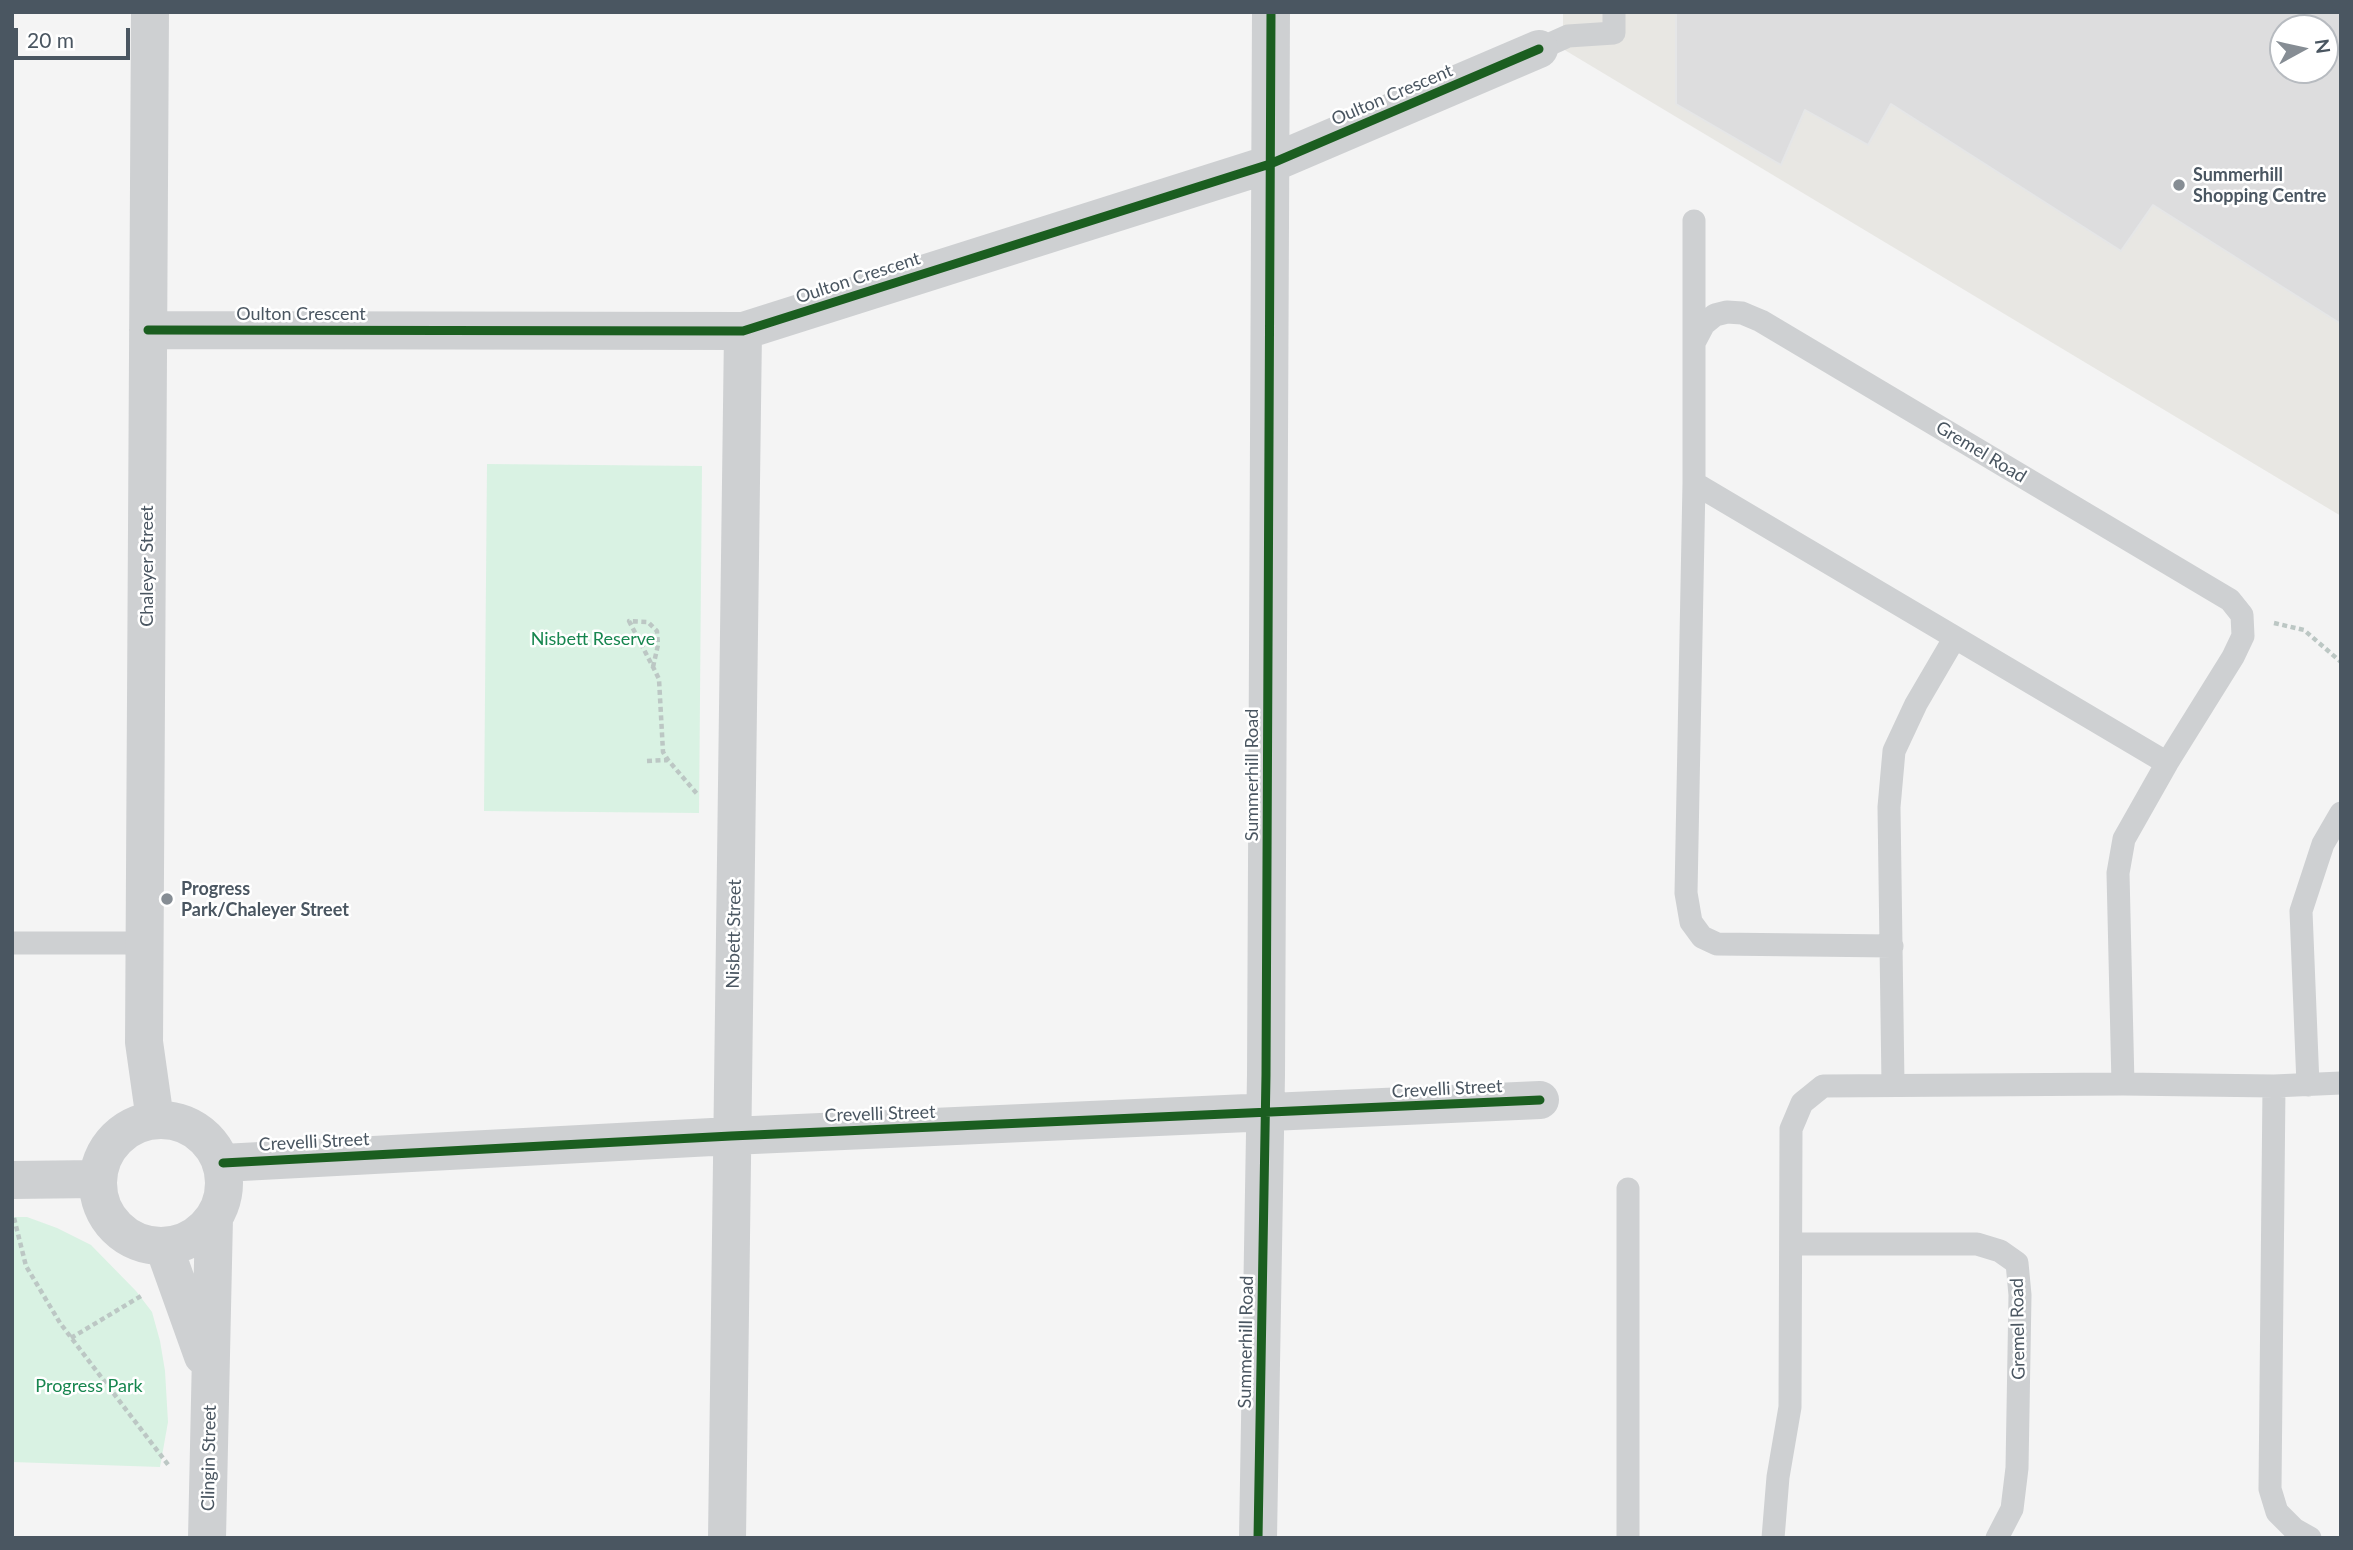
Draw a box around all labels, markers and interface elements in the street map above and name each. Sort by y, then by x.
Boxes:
scale bar [18,14,133,58]
north arrow [2269,14,2339,84]
text: 20 m [27,27,74,52]
text: N [2311,37,2336,55]
street label: Oulton Crescent [1328,60,1456,130]
place label: Summerhill Shopping Centre [2193,164,2326,206]
marker: Summerhill Shopping Centre [2171,177,2187,193]
street label: Oulton Crescent [793,248,923,308]
street label: Oulton Crescent [236,303,366,325]
street label: Gremel Road [1932,417,2030,487]
street label: Chaleyer Street [136,505,158,627]
park label: Nisbett Reserve [531,628,655,650]
street label: Summerhill Road [1241,709,1263,841]
place label: Progress Park/Chaleyer Street [181,878,349,920]
street label: Nisbett Street [722,879,746,989]
marker: Progress Park/Chaleyer Street [159,891,175,907]
street label: Crevelli Street [1391,1075,1503,1103]
street label: Crevelli Street [824,1101,936,1127]
street label: Crevelli Street [258,1128,370,1156]
street label: Summerhill Road [1234,1275,1258,1409]
street label: Gremel Road [2006,1278,2030,1380]
park label: Progress Park [35,1375,143,1397]
street label: Clingin Street [197,1405,221,1511]

